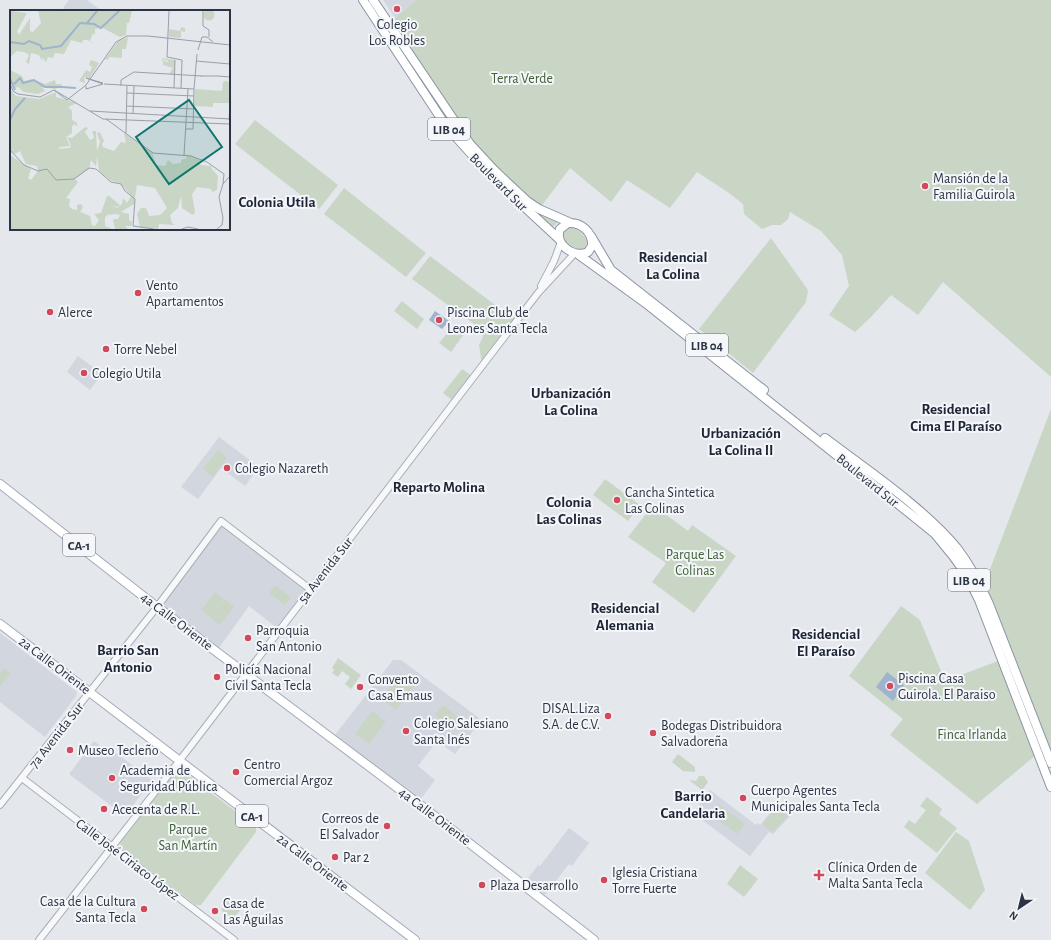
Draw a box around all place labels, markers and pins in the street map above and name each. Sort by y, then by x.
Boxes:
marker: Colegio Los Robles [392,4,402,14]
place label: Colegio Los Robles [369,18,425,48]
place label: Mansión de la Familia Guirola [933,172,1016,202]
marker: Mansión de la Familia Guirola [920,181,930,191]
place label: Vento Apartamentos [146,279,224,309]
marker: Vento Apartamentos [133,288,143,298]
place label: Alerce [58,306,92,320]
place label: Piscina Club de Leones Santa Tecla [447,306,548,336]
marker: Alerce [45,307,55,317]
marker: Piscina Club de Leones Santa Tecla [434,315,444,325]
place label: Torre Nebel [114,343,177,357]
marker: Torre Nebel [101,344,111,354]
place label: Colegio Utila [92,367,162,381]
marker: Colegio Utila [79,368,89,378]
place label: Colegio Nazareth [235,462,329,476]
marker: Colegio Nazareth [222,463,232,473]
place label: Cancha Sintetica Las Colinas [625,486,715,516]
marker: Cancha Sintetica Las Colinas [612,495,622,505]
place label: Parroquia San Antonio [256,624,322,654]
marker: Parroquia San Antonio [243,633,253,643]
place label: Policía Nacional Civil Santa Tecla [225,663,312,693]
marker: Policía Nacional Civil Santa Tecla [212,672,222,682]
place label: Piscina Casa Guirola. El Paraiso [898,672,996,702]
place label: Convento Casa Emaus [368,673,432,703]
marker: Piscina Casa Guirola. El Paraiso [885,681,895,691]
marker: Convento Casa Emaus [355,682,365,692]
place label: DISAL.Liza S.A. de C.V. [542,702,601,732]
marker: DISAL.Liza S.A. de C.V. [603,711,613,721]
place label: Colegio Salesiano Santa Inés [414,717,509,747]
place label: Bodegas Distribuidora Salvadoreña [661,719,782,749]
marker: Colegio Salesiano Santa Inés [401,726,411,736]
marker: Bodegas Distribuidora Salvadoreña [648,728,658,738]
place label: Museo Tecleño [78,744,159,758]
marker: Museo Tecleño [65,745,75,755]
place label: Centro Comercial Argoz [244,758,333,788]
place label: Academia de Seguridad Pública [120,764,218,794]
marker: Centro Comercial Argoz [231,767,241,777]
marker: Academia de Seguridad Pública [107,773,117,783]
place label: Cuerpo Agentes Municipales Santa Tecla [751,784,881,814]
marker: Cuerpo Agentes Municipales Santa Tecla [738,793,748,803]
place label: Acecenta de R.L. [112,803,200,817]
marker: Acecenta de R.L. [99,804,109,814]
place label: Correos de El Salvador [320,812,379,842]
marker: Correos de El Salvador [382,821,392,831]
place label: Par 2 [343,851,369,865]
marker: Par 2 [330,852,340,862]
place label: Clínica Orden de Malta Santa Tecla [828,861,923,891]
place label: Iglesia Cristiana Torre Fuerte [612,866,698,896]
marker: Clínica Orden de Malta Santa Tecla [813,869,825,881]
marker: Iglesia Cristiana Torre Fuerte [599,875,609,885]
place label: Plaza Desarrollo [490,879,579,893]
marker: Plaza Desarrollo [477,880,487,890]
place label: Casa de la Cultura Santa Tecla [40,895,137,925]
place label: Casa de Las Águilas [223,897,283,927]
marker: Casa de la Cultura Santa Tecla [139,904,149,914]
marker: Casa de Las Águilas [210,906,220,916]

